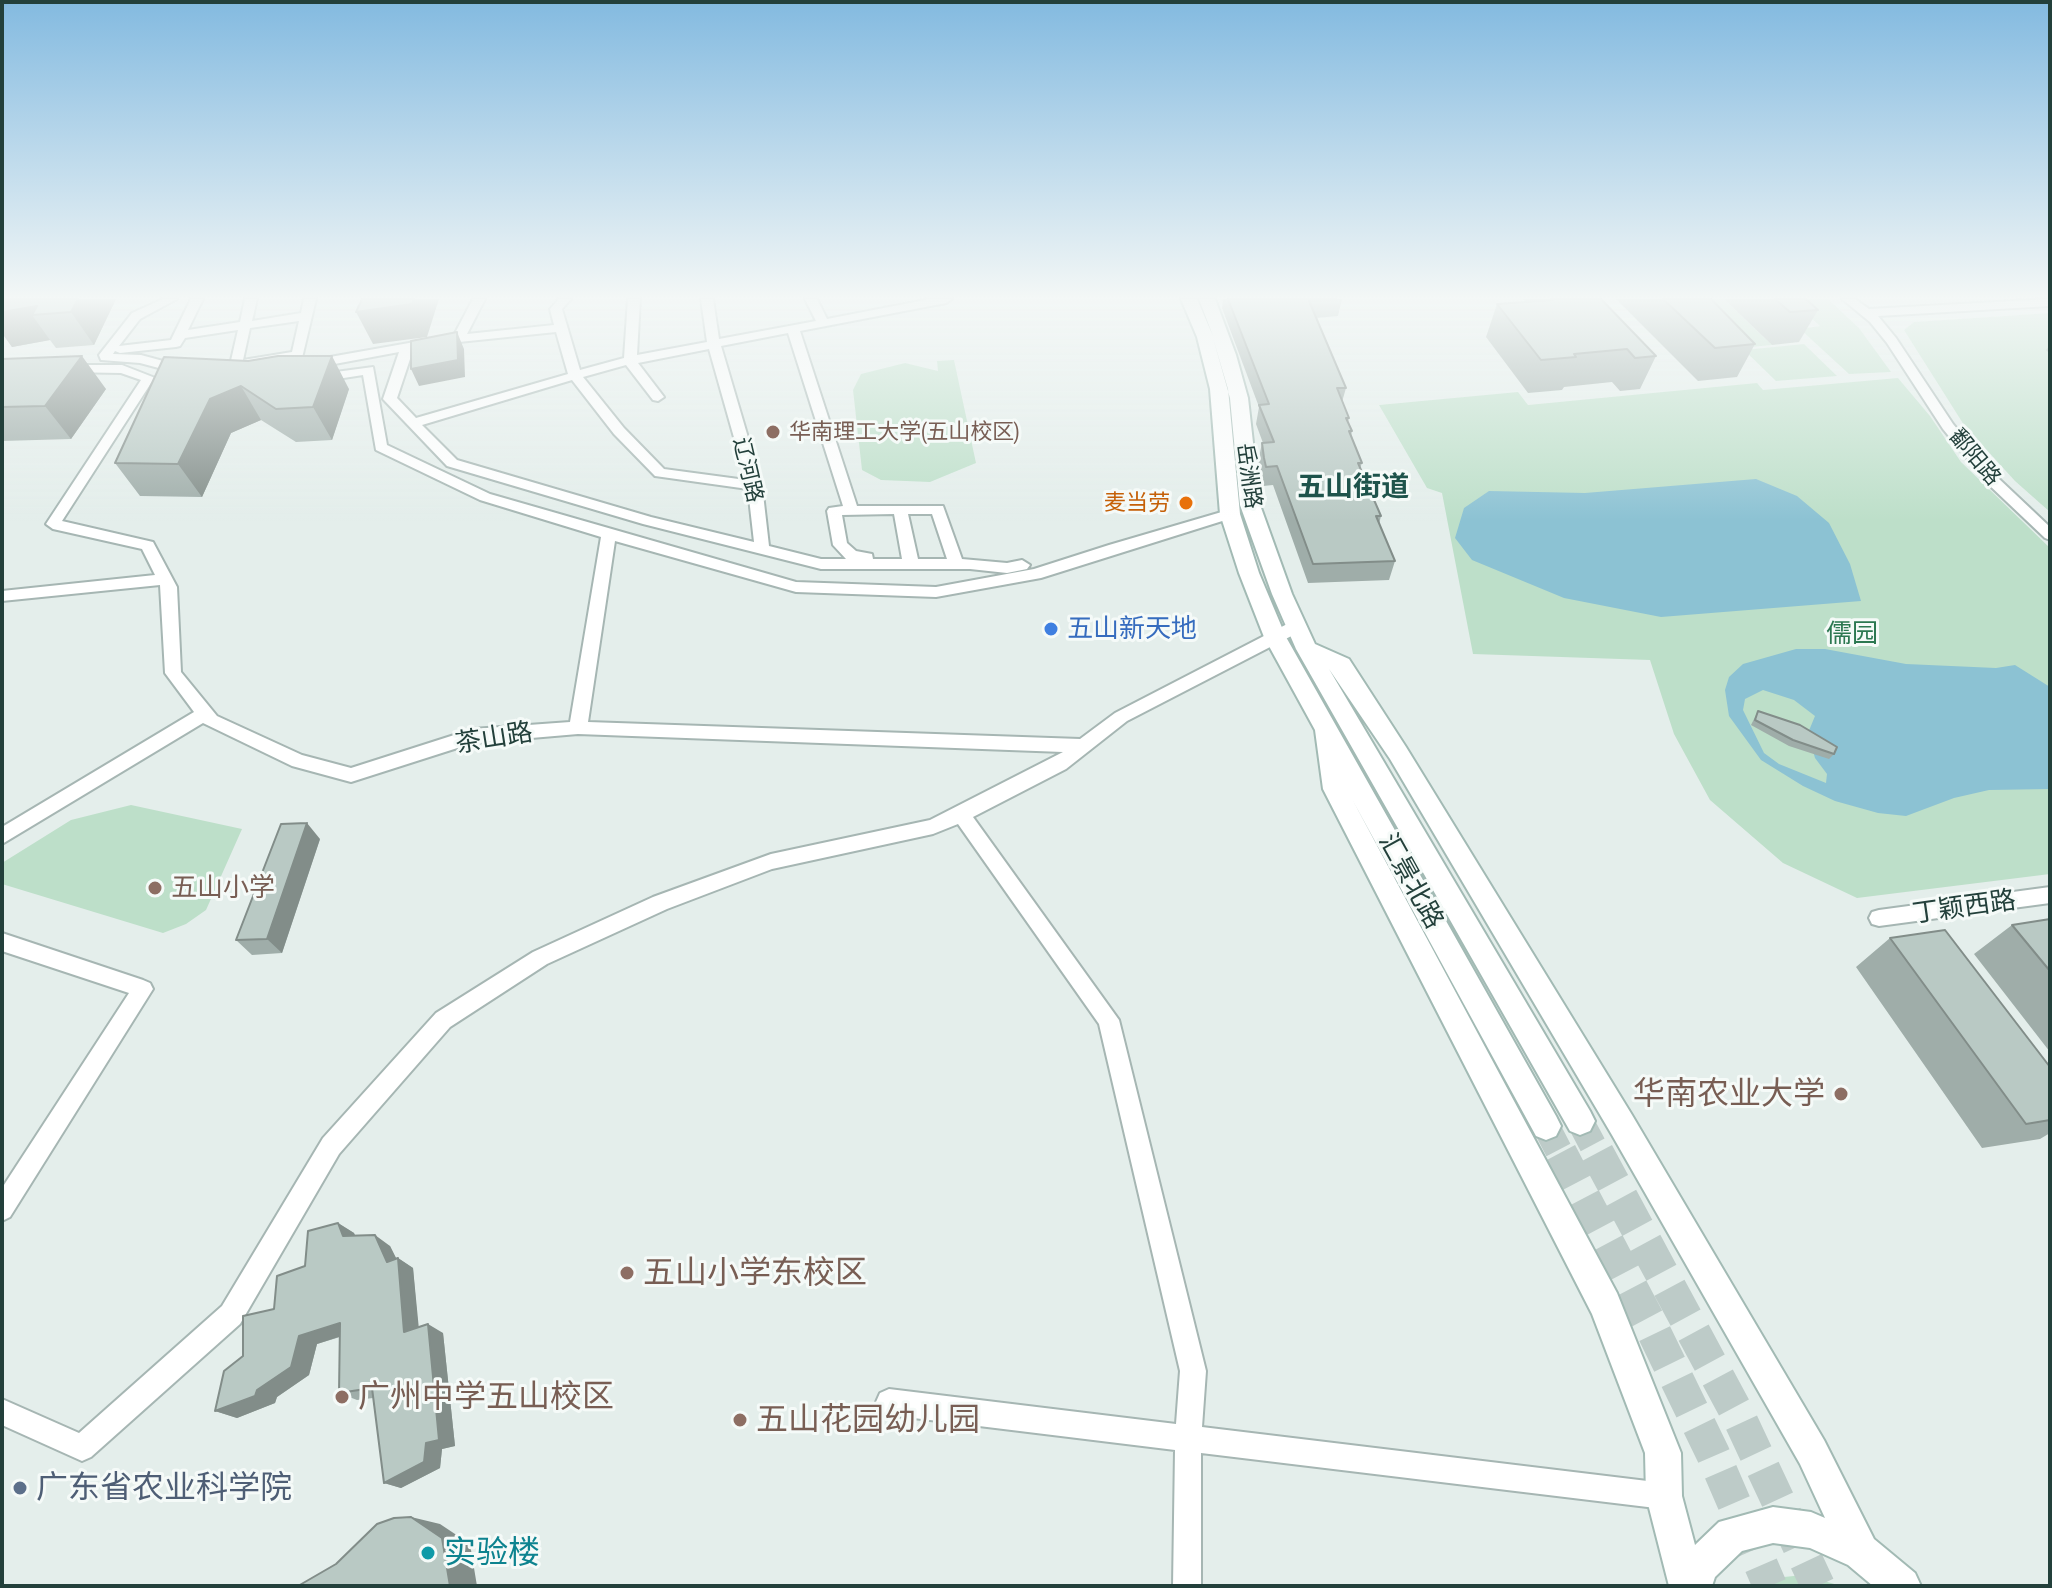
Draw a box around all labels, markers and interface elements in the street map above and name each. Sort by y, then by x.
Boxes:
place label: 华南理工大学(五山校区) [789,419,1020,445]
marker: 华南理工大学(五山校区) [764,423,782,441]
street label: 鄱阳路 [1944,423,2006,491]
street label: 辽河路 [728,435,768,505]
street label: 岳洲路 [1231,441,1267,511]
district label: 五山街道 [1297,470,1409,504]
place label: 麦当劳 [1104,490,1170,516]
marker: 麦当劳 [1177,494,1195,512]
place label: 五山新天地 [1067,613,1197,645]
park label: 儒园 [1826,618,1878,650]
marker: 五山新天地 [1042,620,1060,638]
street label: 茶山路 [453,716,535,760]
street label: 汇景北路 [1372,828,1450,934]
place label: 五山小学 [171,872,275,904]
marker: 五山小学 [146,879,164,897]
street label: 丁颖西路 [1910,884,2018,930]
place label: 华南农业大学 [1633,1075,1825,1113]
marker: 华南农业大学 [1832,1085,1850,1103]
place label: 五山小学东校区 [643,1254,867,1292]
marker: 五山小学东校区 [618,1264,636,1282]
place label: 广州中学五山校区 [358,1378,614,1416]
marker: 广州中学五山校区 [333,1388,351,1406]
place label: 五山花园幼儿园 [756,1401,980,1439]
marker: 五山花园幼儿园 [731,1411,749,1429]
place label: 广东省农业科学院 [36,1469,292,1507]
marker: 广东省农业科学院 [11,1479,29,1497]
place label: 实验楼 [444,1534,540,1572]
marker: 实验楼 [419,1544,437,1562]

